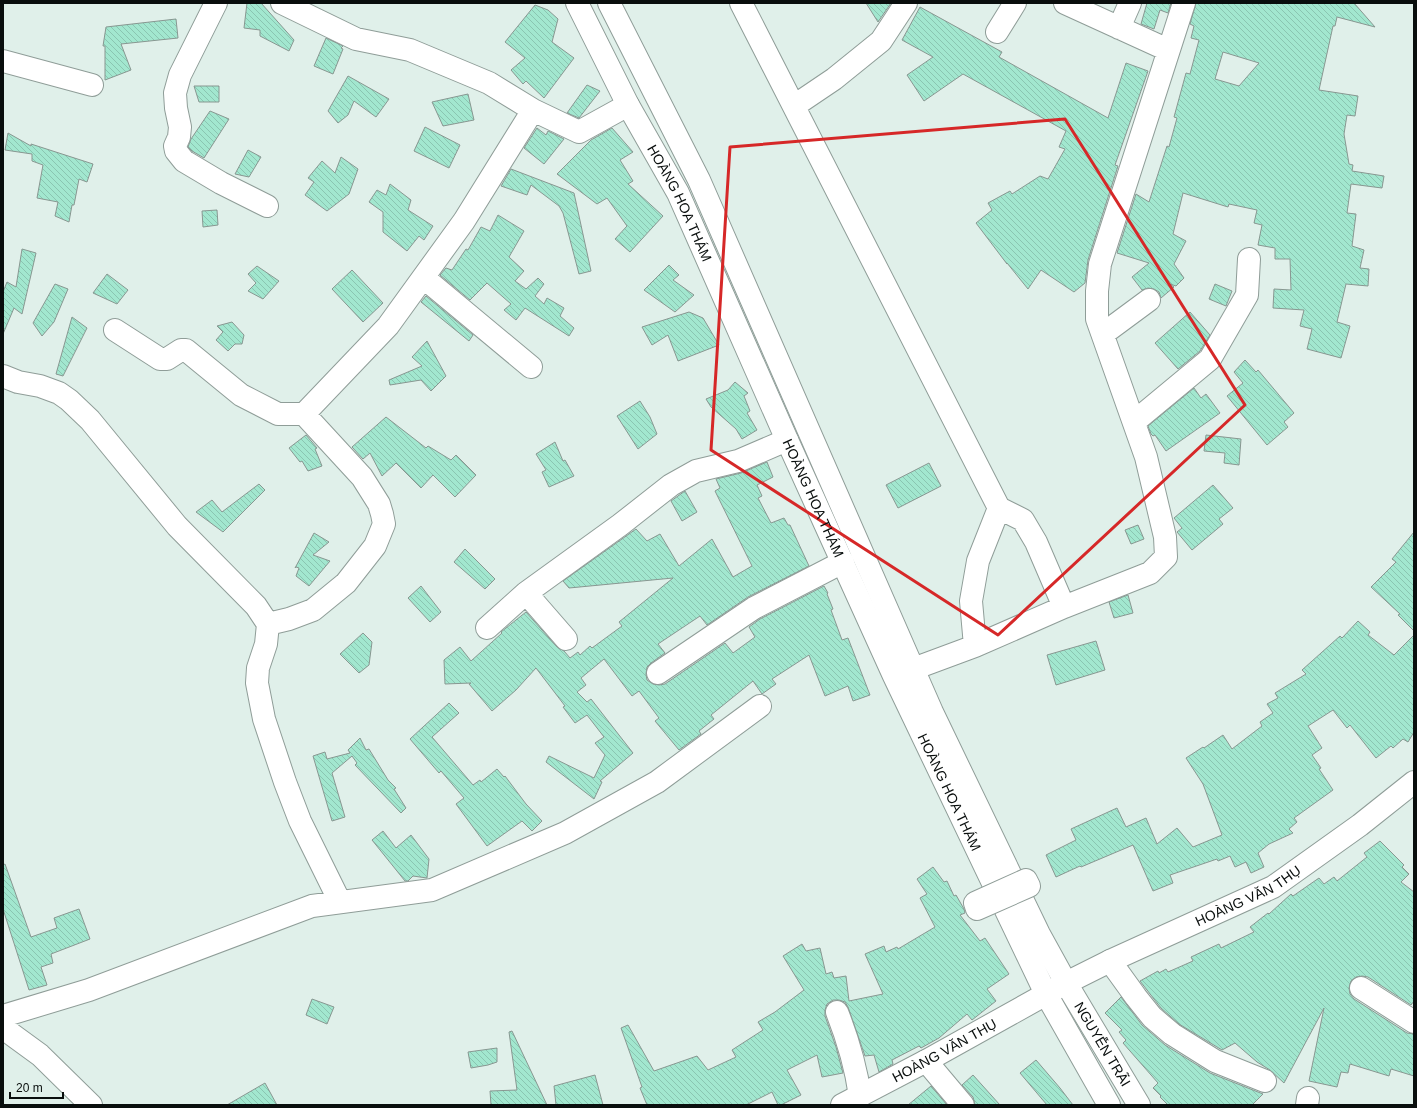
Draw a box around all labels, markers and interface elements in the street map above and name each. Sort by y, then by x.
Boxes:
street label: HOÀNG HOA THÁM [644,142,715,264]
street label: HOÀNG HOA THÁM [780,436,847,560]
street label: HOÀNG HOA THÁM [915,731,984,853]
street label: HOÀNG VĂN THỤ [1193,862,1304,929]
street label: NGUYỄN TRÃI [1071,999,1134,1089]
street label: HOÀNG VĂN THỤ [889,1015,999,1085]
scale bar [10,1074,63,1100]
text: 20 m [16,1081,43,1095]

